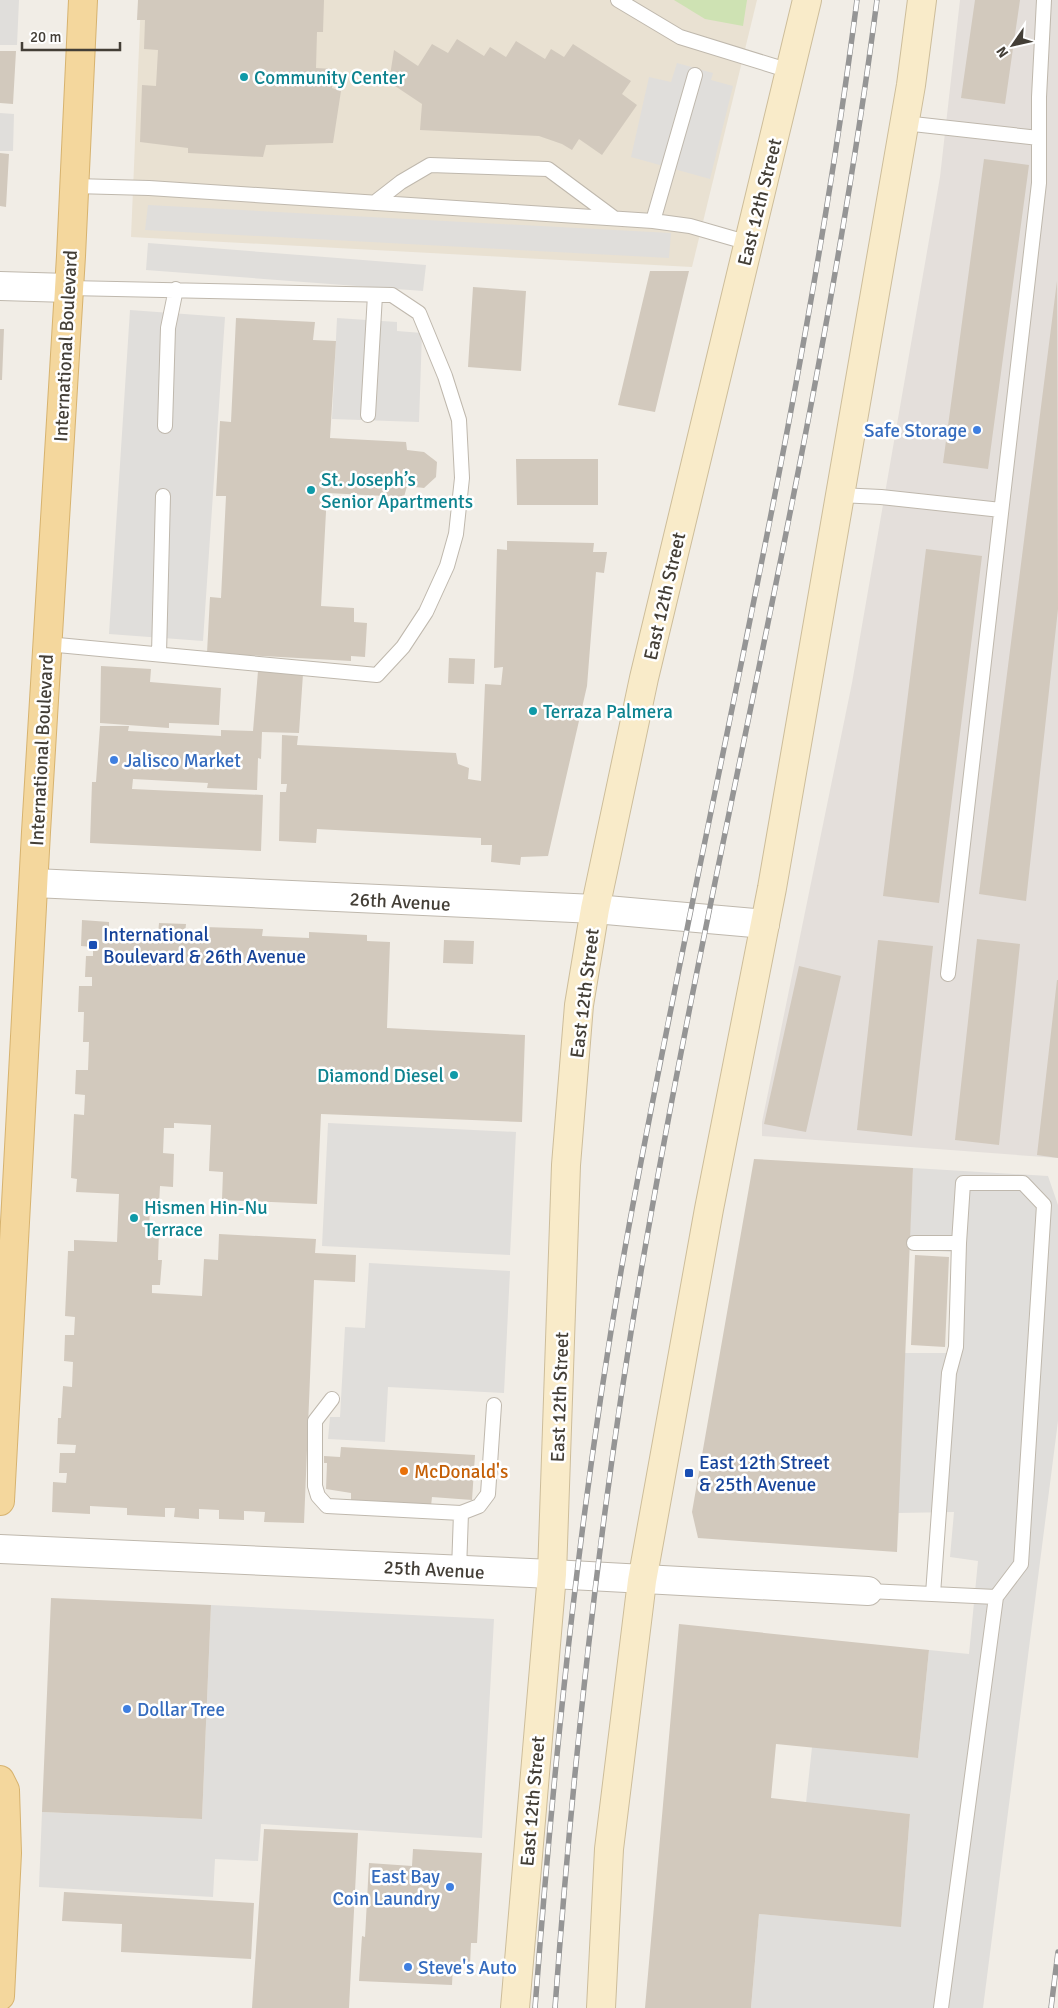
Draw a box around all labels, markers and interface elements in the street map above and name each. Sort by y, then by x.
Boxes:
scale bar [22,20,120,52]
north arrow [988,20,1038,70]
text: 20 m [30,28,61,46]
text: N [993,43,1012,61]
place label: Community Center [254,66,405,90]
marker: Community Center [238,71,250,83]
street label: East 12th Street [733,136,787,269]
street label: International Boulevard [49,250,83,442]
place label: Safe Storage [864,419,967,443]
marker: Safe Storage [971,424,983,436]
place label: St. Joseph’s Senior Apartments [321,468,473,514]
marker: St. Joseph’s Senior Apartments [305,484,317,496]
street label: East 12th Street [639,530,691,663]
street label: International Boulevard [25,654,59,846]
place label: Terraza Palmera [543,700,673,724]
marker: Terraza Palmera [527,705,539,717]
place label: Jalisco Market [124,749,241,773]
marker: Jalisco Market [108,754,120,766]
street label: 26th Avenue [349,887,451,917]
place label: International Boulevard & 26th Avenue [103,923,306,969]
street label: East 12th Street [565,927,605,1059]
marker: International Boulevard & 26th Avenue [87,939,99,951]
place label: Diamond Diesel [317,1064,444,1088]
marker: Diamond Diesel [448,1069,460,1081]
place label: Hismen Hin-Nu Terrace [144,1196,268,1242]
marker: Hismen Hin-Nu Terrace [128,1212,140,1224]
street label: East 12th Street [546,1331,574,1463]
place label: East 12th Street & 25th Avenue [699,1451,830,1497]
place label: McDonald's [414,1460,508,1484]
marker: McDonald's [398,1465,410,1477]
marker: East 12th Street & 25th Avenue [683,1467,695,1479]
street label: 25th Avenue [383,1555,485,1585]
place label: Dollar Tree [137,1698,225,1722]
marker: Dollar Tree [121,1703,133,1715]
street label: East 12th Street [515,1735,551,1867]
place label: East Bay Coin Laundry [333,1865,440,1911]
marker: East Bay Coin Laundry [444,1881,456,1893]
place label: Steve's Auto [418,1956,517,1980]
marker: Steve's Auto [402,1961,414,1973]

